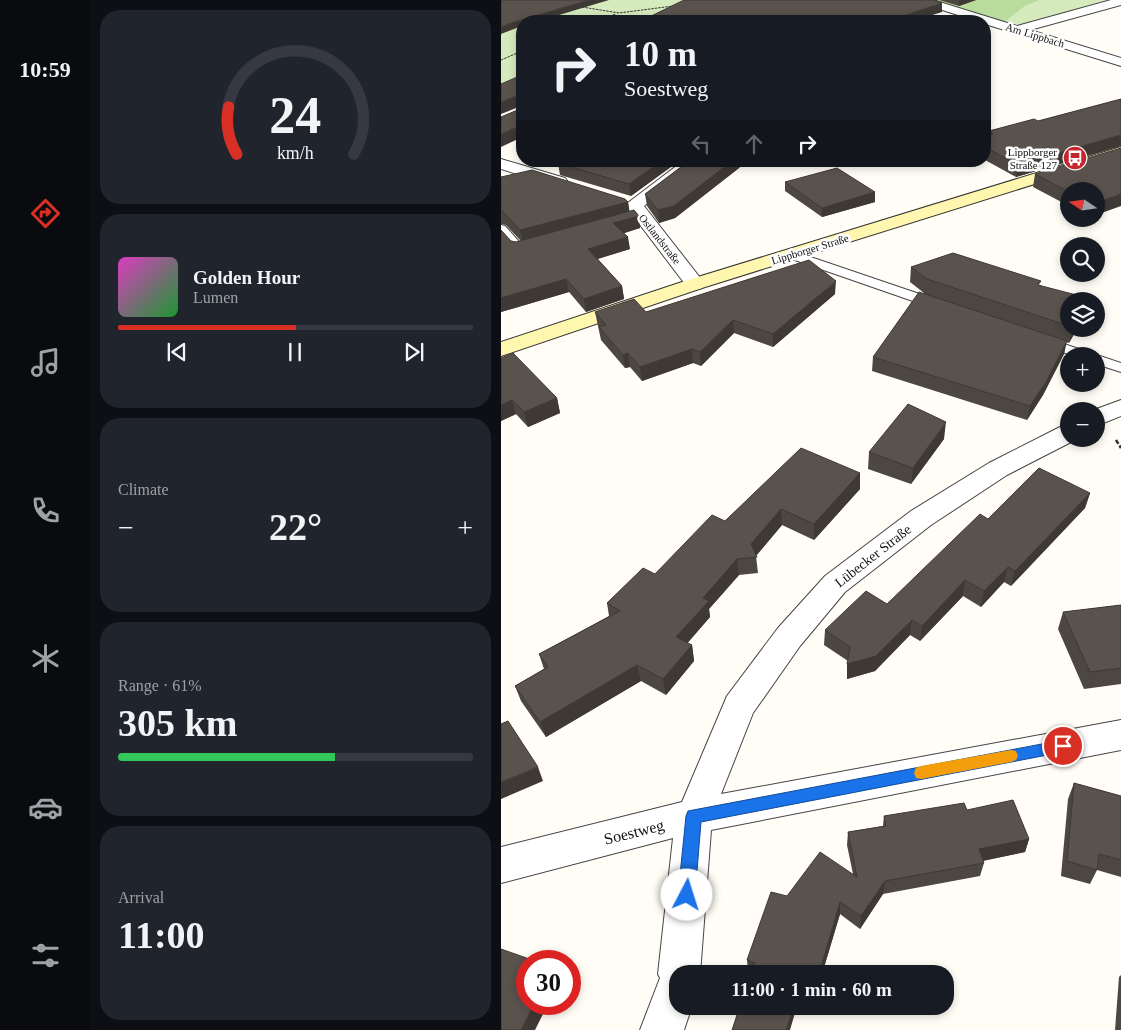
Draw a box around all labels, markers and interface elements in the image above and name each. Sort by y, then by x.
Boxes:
street label: Am Lippbach [1004,20,1066,50]
icon: right [541,35,606,100]
text: 10 m [624,35,697,74]
text: 10:59 [19,57,71,82]
text: Soestweg [624,76,708,101]
text: 24 [270,87,322,144]
icon: left [687,130,715,158]
icon: ahead [740,130,768,158]
icon: right [793,130,821,158]
text: km/h [277,143,314,163]
bus stop icon: Lippborger Straße 127 [1062,145,1088,171]
place label: Lippborger Straße 127 [1008,146,1057,171]
north arrow [1060,182,1105,228]
map controls [1060,182,1105,447]
icon: directions [28,196,63,231]
street label: Ostlandstraße [637,211,683,267]
street label: Lippborger Straße [770,232,850,266]
button: search [1060,237,1105,282]
text: Golden Hour [193,267,300,288]
text: Lumen [193,289,238,306]
button: layers [1060,292,1105,337]
icon: previous [163,338,191,366]
icon: pause [281,338,309,366]
icon: next [400,338,428,366]
icon: music [28,345,63,380]
button: + [1060,347,1105,392]
button: − [1060,402,1105,447]
text: Climate [118,481,169,498]
icon: phone [28,493,63,528]
text: 22° [269,506,322,548]
text: − [118,512,134,543]
text: + [457,512,473,543]
street label: Lübecker Straße [832,522,914,590]
icon: climate [28,641,63,676]
text: Range · 61% [118,677,202,694]
text: 305 km [118,702,237,744]
pin [1042,725,1084,767]
icon: arrive [1049,732,1077,760]
icon: car [28,790,63,825]
street label: Soestweg [602,816,666,849]
position arrow [660,868,712,920]
text: Arrival [118,889,164,906]
text: 11:00 [118,914,205,956]
icon: filters [28,938,63,973]
speed limit sign: 30 [516,950,581,1015]
text: 11:00 · 1 min · 60 m [731,979,892,1000]

